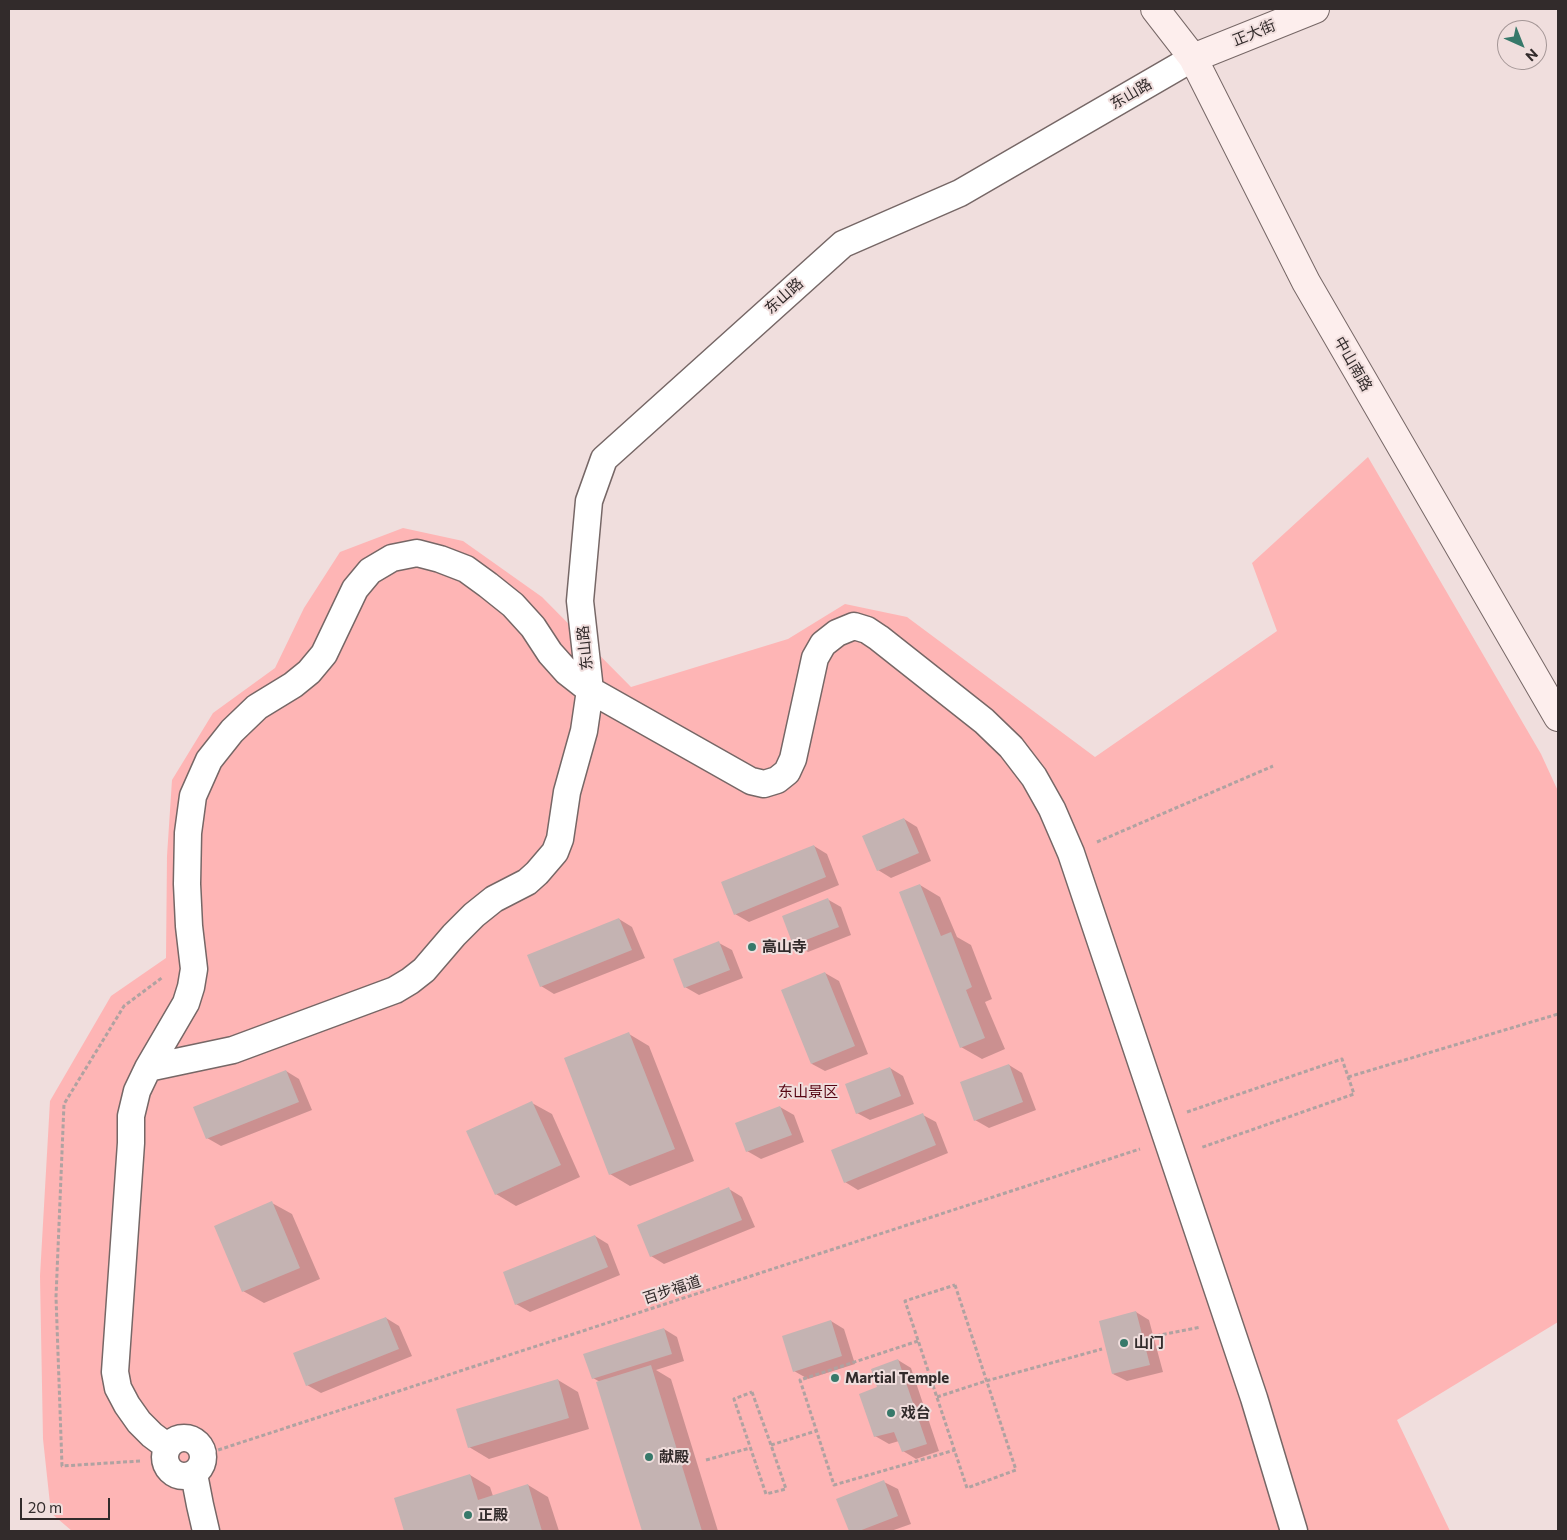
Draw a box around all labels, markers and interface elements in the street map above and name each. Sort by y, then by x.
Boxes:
street label: 正大街 [1230,16,1278,50]
north arrow [1497,20,1547,70]
text: N [1522,46,1542,65]
street label: 东山路 [1107,75,1155,113]
street label: 东山路 [761,274,807,318]
street label: 中山南路 [1330,334,1376,394]
street label: 东山路 [574,625,596,671]
place label: 高山寺 [762,938,807,956]
marker: 高山寺 [746,941,758,953]
park label: 东山景区 [778,1083,838,1101]
street label: 百步福道 [641,1272,703,1308]
place label: 山门 [1134,1334,1164,1352]
marker: 山门 [1118,1337,1130,1349]
place label: Martial Temple [845,1369,949,1387]
marker: Martial Temple [829,1372,841,1384]
place label: 戏台 [901,1404,931,1422]
marker: 戏台 [885,1407,897,1419]
place label: 献殿 [659,1448,689,1466]
marker: 献殿 [643,1451,655,1463]
scale bar [22,1488,112,1520]
text: 20 m [28,1498,62,1516]
place label: 正殿 [478,1506,508,1524]
marker: 正殿 [462,1509,474,1521]

